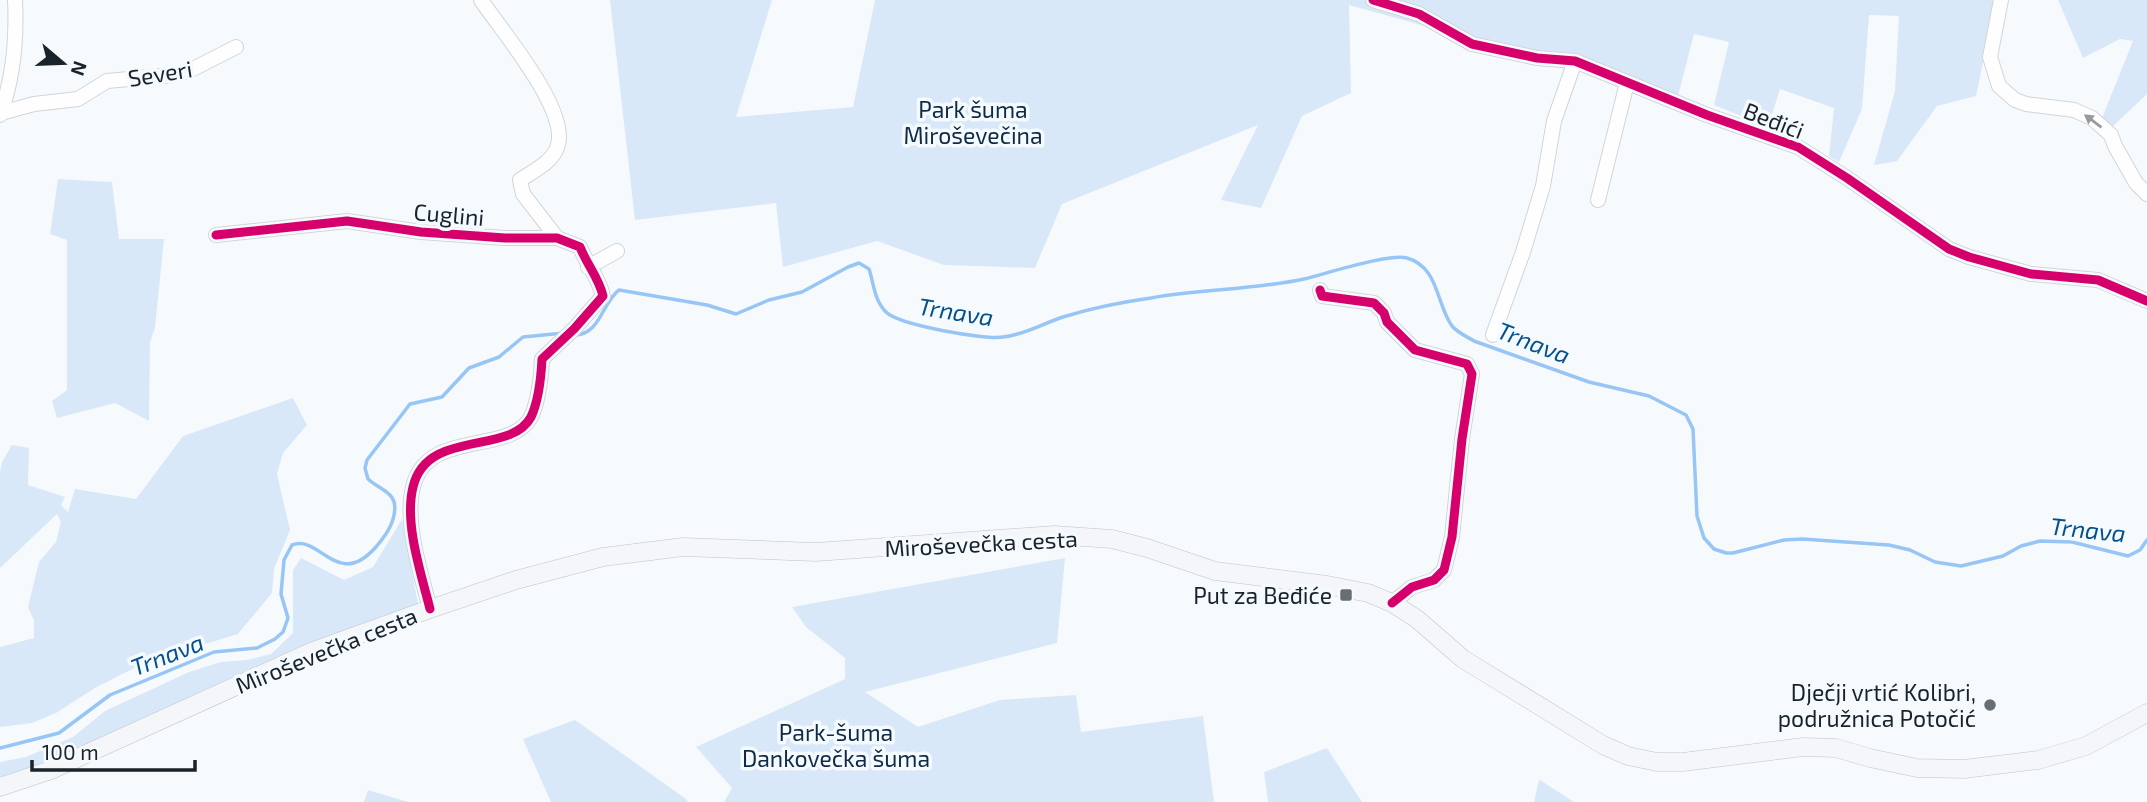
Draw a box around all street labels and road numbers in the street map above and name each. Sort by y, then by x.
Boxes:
street label: Severi [126,54,194,92]
street label: Beđići [1740,96,1808,144]
street label: Cuglini [413,197,485,231]
street label: Miroševečka cesta [884,524,1078,562]
street label: Miroševečka cesta [231,601,421,699]

